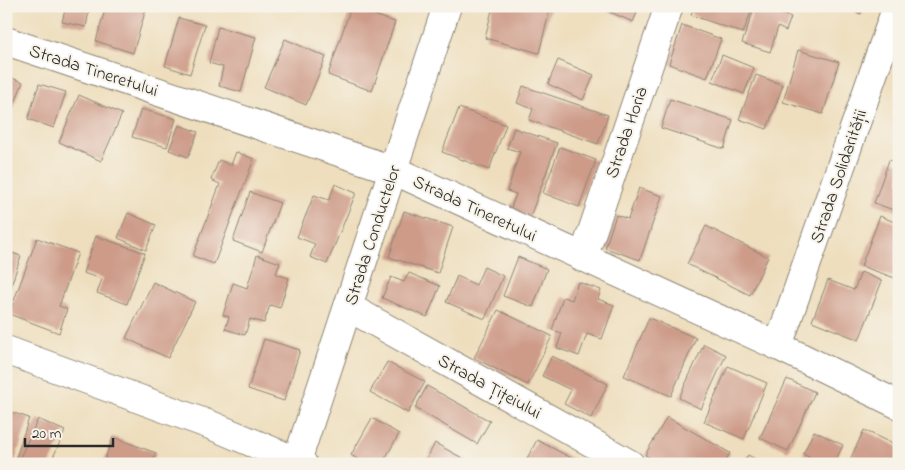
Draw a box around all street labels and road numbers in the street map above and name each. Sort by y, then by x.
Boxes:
street label: Strada Tineretului [26,39,161,105]
street label: Strada Horia [600,83,656,182]
street label: Strada Solidarității [805,106,875,247]
street label: Strada Conductelor [339,162,409,309]
street label: Strada Tineretului [408,170,540,250]
street label: Strada Țițeiului [432,349,546,427]

